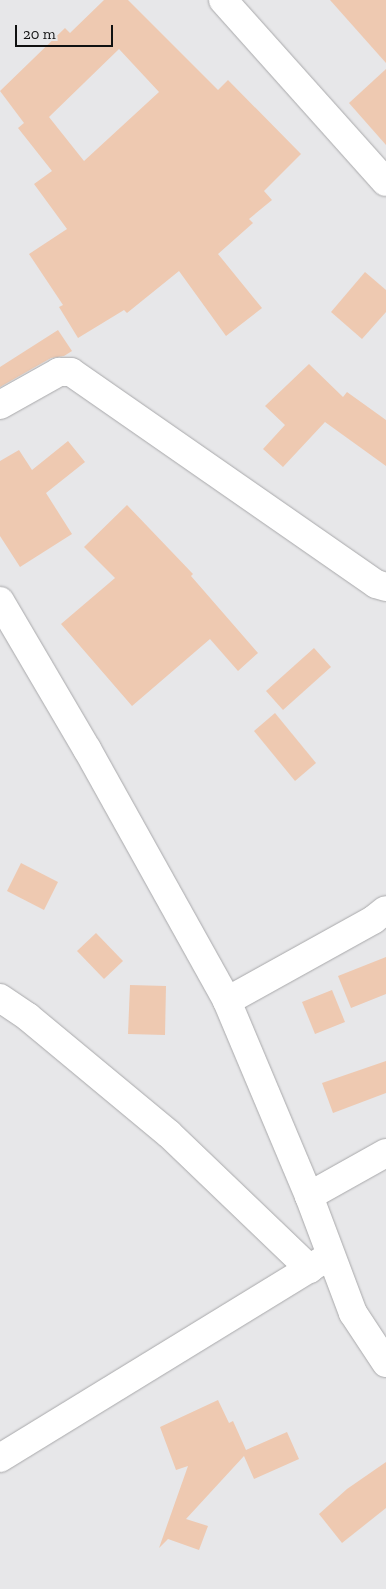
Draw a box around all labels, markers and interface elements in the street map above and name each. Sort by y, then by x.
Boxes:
scale bar [18,15,115,47]
text: 20 m [23,25,56,43]

